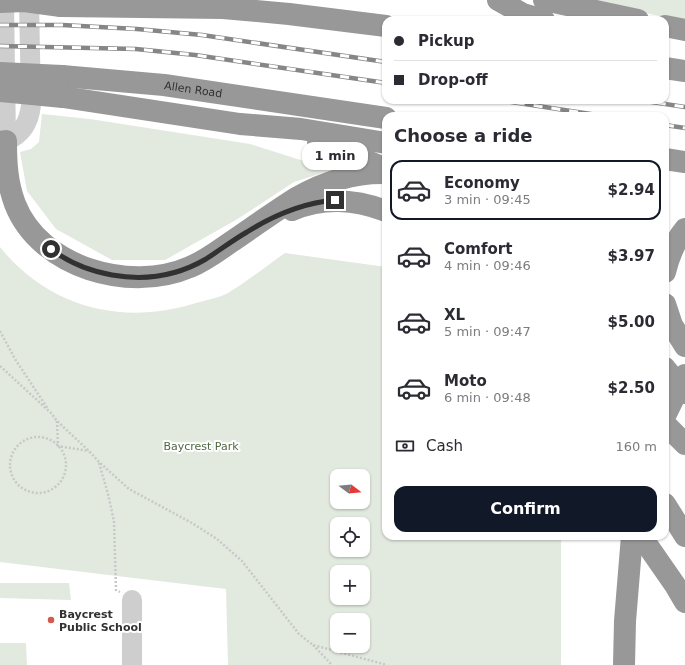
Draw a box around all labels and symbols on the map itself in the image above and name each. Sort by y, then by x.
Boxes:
street label: Allen Road [163,79,223,101]
callout: 1 min [302,142,368,170]
route end [326,191,344,209]
route start [42,240,60,258]
park label: Baycrest Park [163,440,239,453]
north arrow [330,469,370,509]
place label: Baycrest Public School [59,608,142,634]
marker: Baycrest Public School [46,615,56,625]

